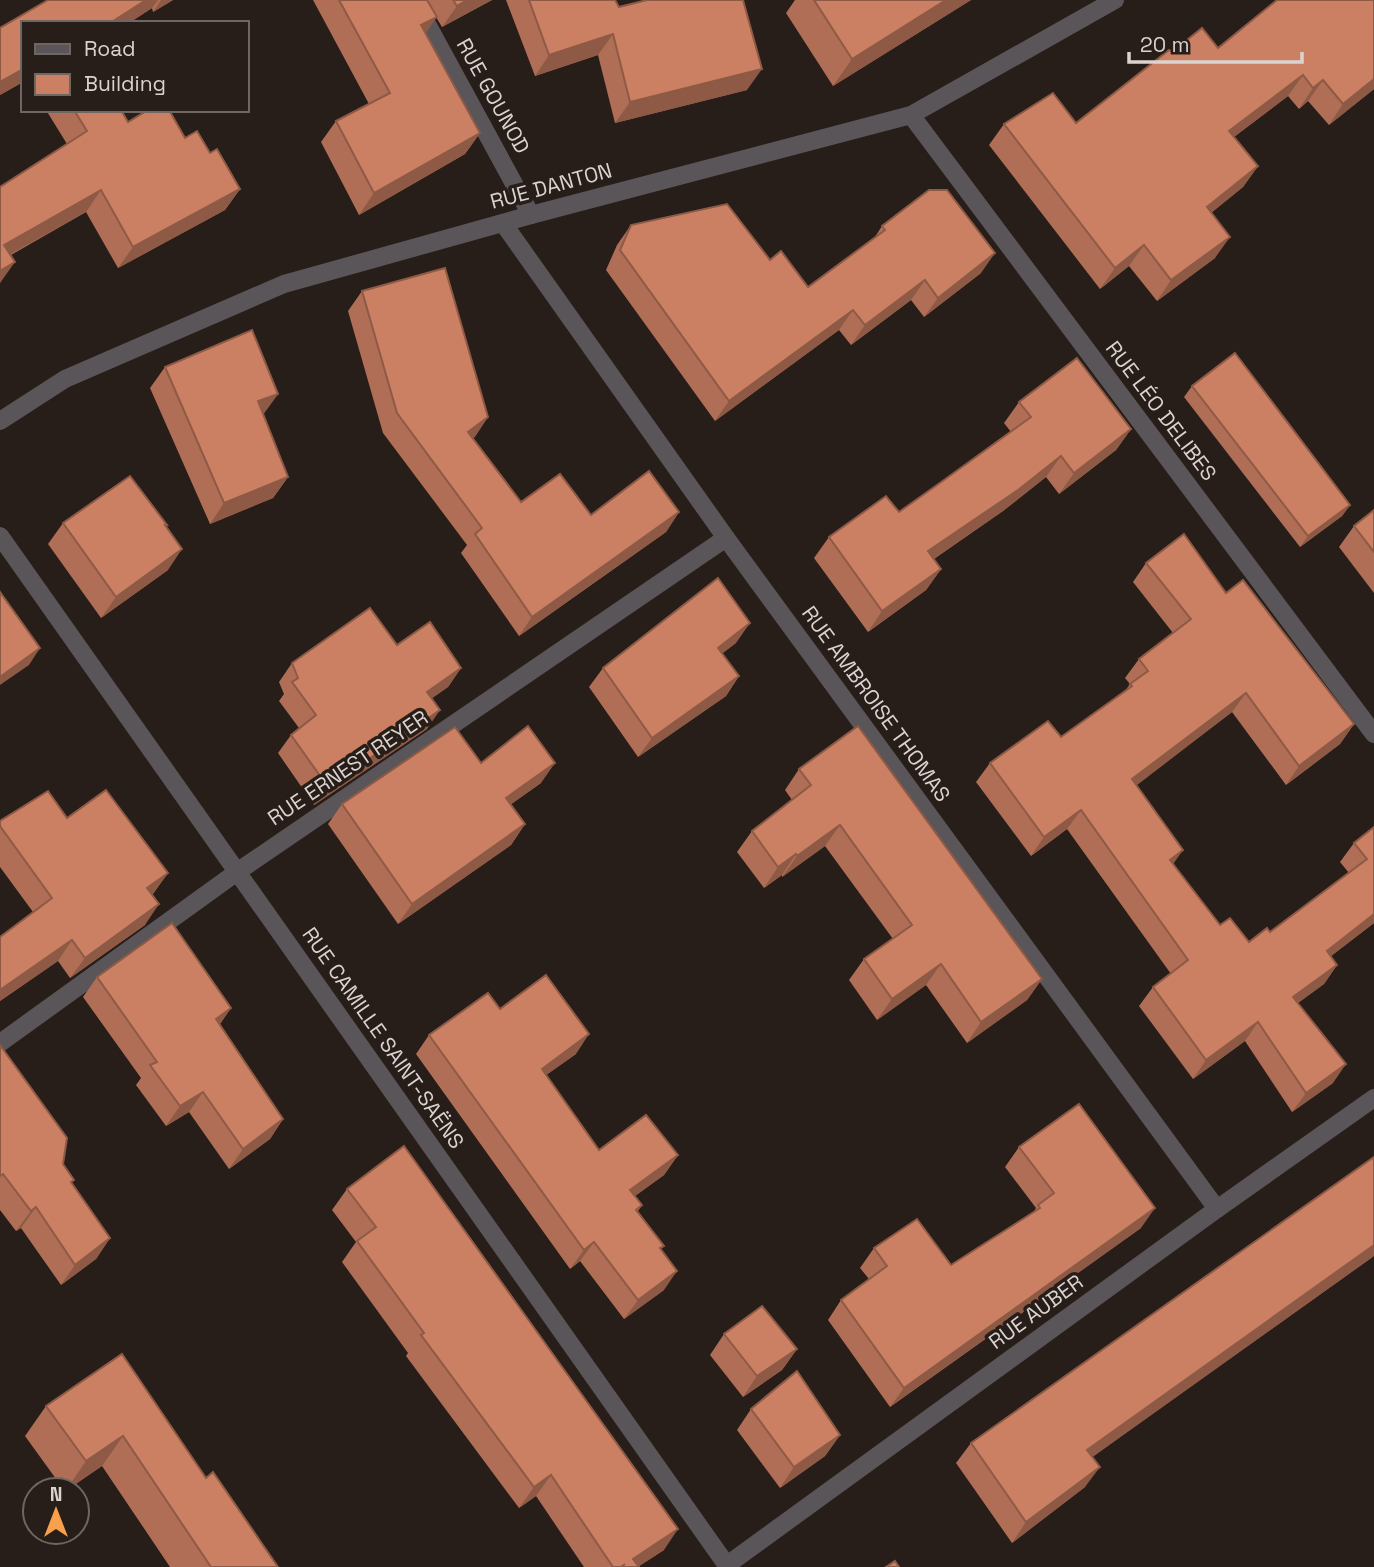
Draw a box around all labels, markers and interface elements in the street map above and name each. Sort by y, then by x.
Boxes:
legend [21,21,248,112]
scale bar [1129,21,1302,65]
text: 20 m [1140,31,1190,58]
street label: RUE GOUNOD [451,33,536,158]
text: Road [84,35,136,62]
text: Building [84,70,166,97]
street label: RUE DANTON [487,156,615,215]
street label: RUE LÉO DELIBES [1100,335,1223,486]
street label: RUE AMBROISE THOMAS [796,600,957,807]
street label: RUE ERNEST REYER [262,704,433,831]
street label: RUE CAMILLE SAINT-SAËNS [297,922,470,1154]
street label: RUE AUBER [983,1268,1088,1355]
north arrow [21,1476,91,1546]
text: N [50,1482,62,1507]

